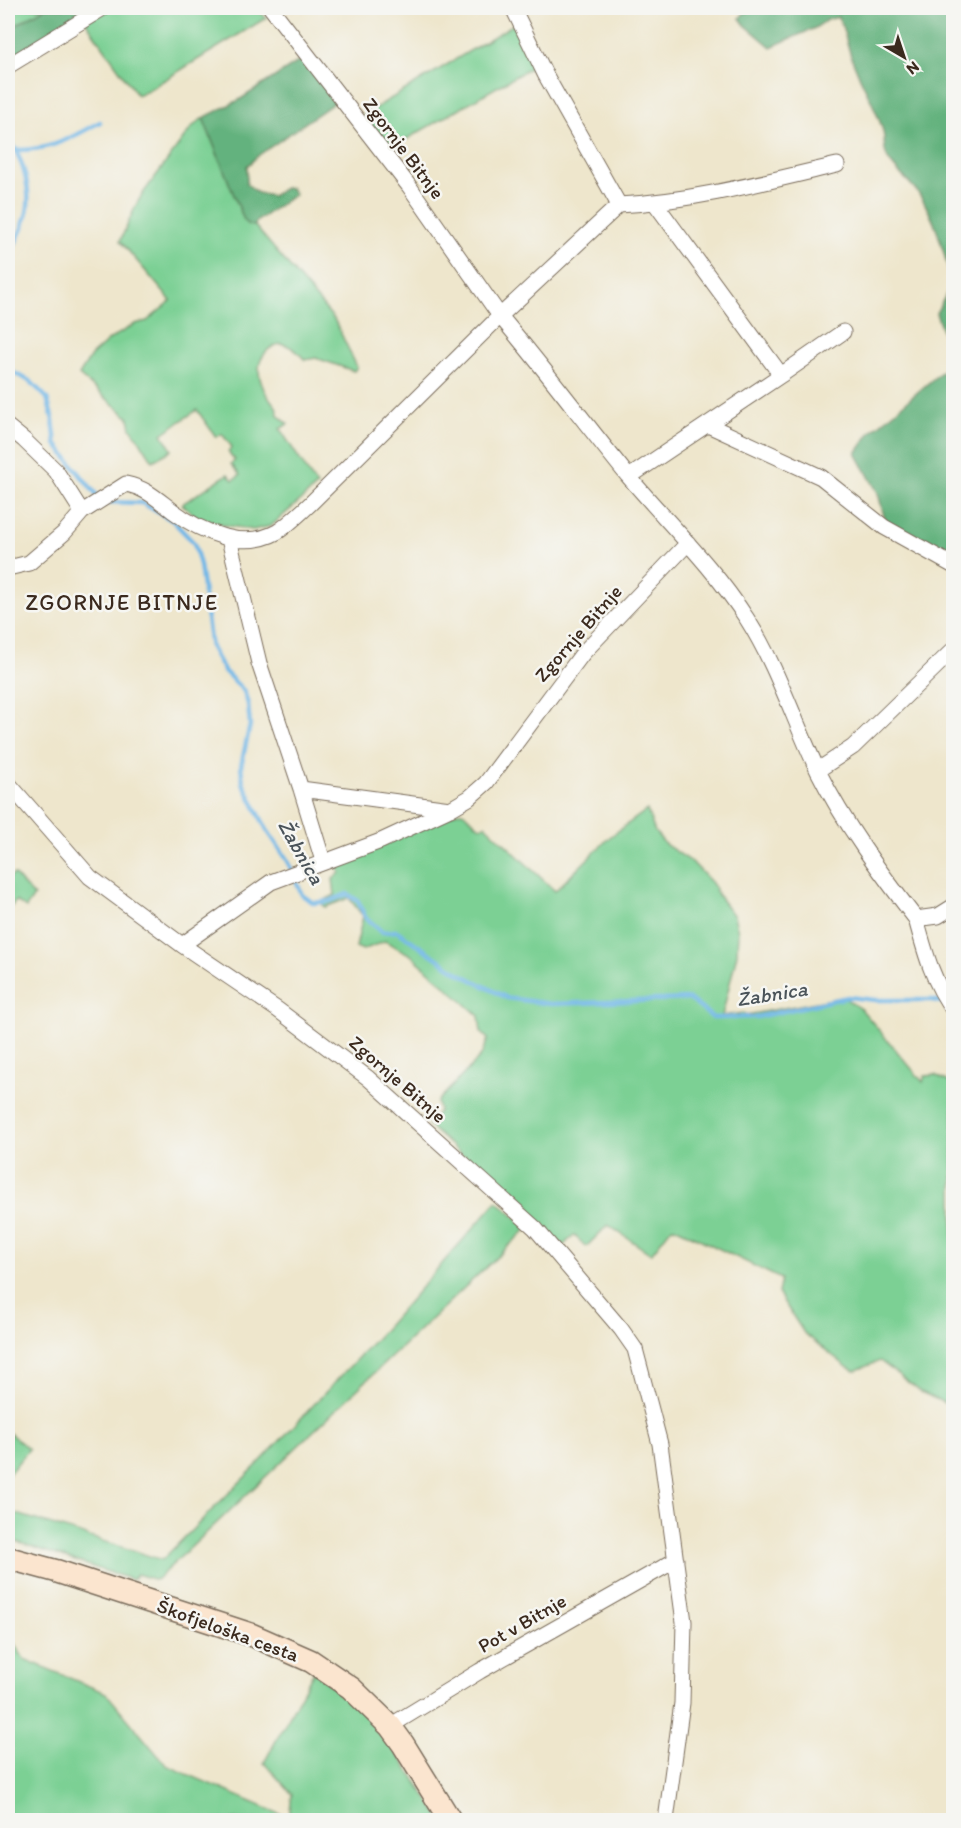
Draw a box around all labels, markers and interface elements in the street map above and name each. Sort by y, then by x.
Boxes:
north arrow [874,27,934,87]
text: N [903,57,923,79]
street label: Zgornje Bitnje [358,92,450,204]
street label: Zgornje Bitnje [529,579,627,687]
district label: ZGORNJE BITNJE [25,589,219,616]
water label: Žabnica [273,815,330,889]
water label: Žabnica [735,976,809,1011]
street label: Zgornje Bitnje [344,1030,452,1128]
street label: Pot v Bitnje [474,1588,570,1658]
street label: Škofjeloška cesta [154,1593,303,1667]

